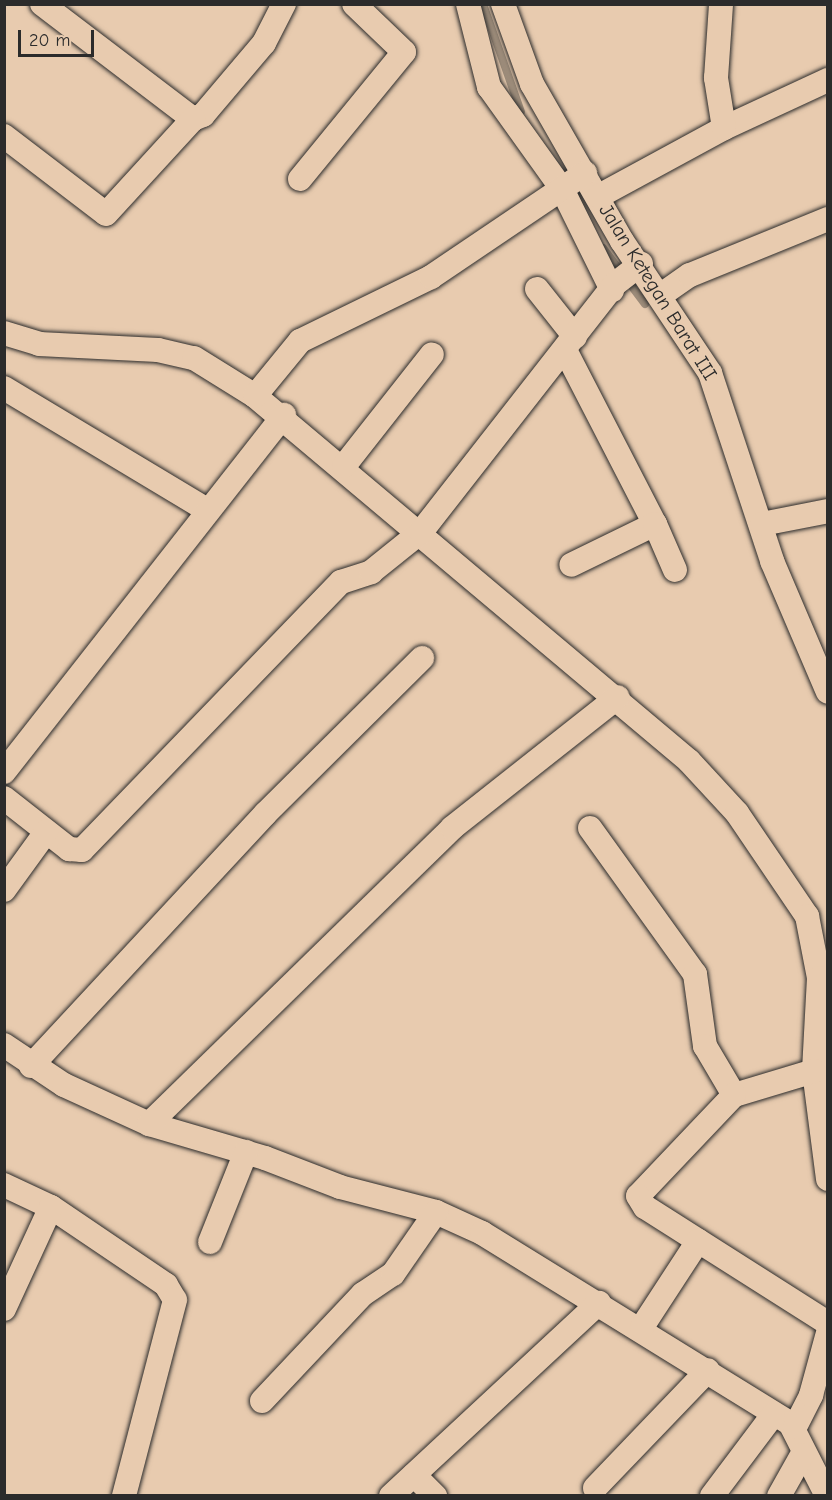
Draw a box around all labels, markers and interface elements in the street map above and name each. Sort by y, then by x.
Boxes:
scale bar [21,18,98,56]
text: 20 m [29,30,70,51]
street label: Jalan Ketegan Barat III [594,199,722,385]

